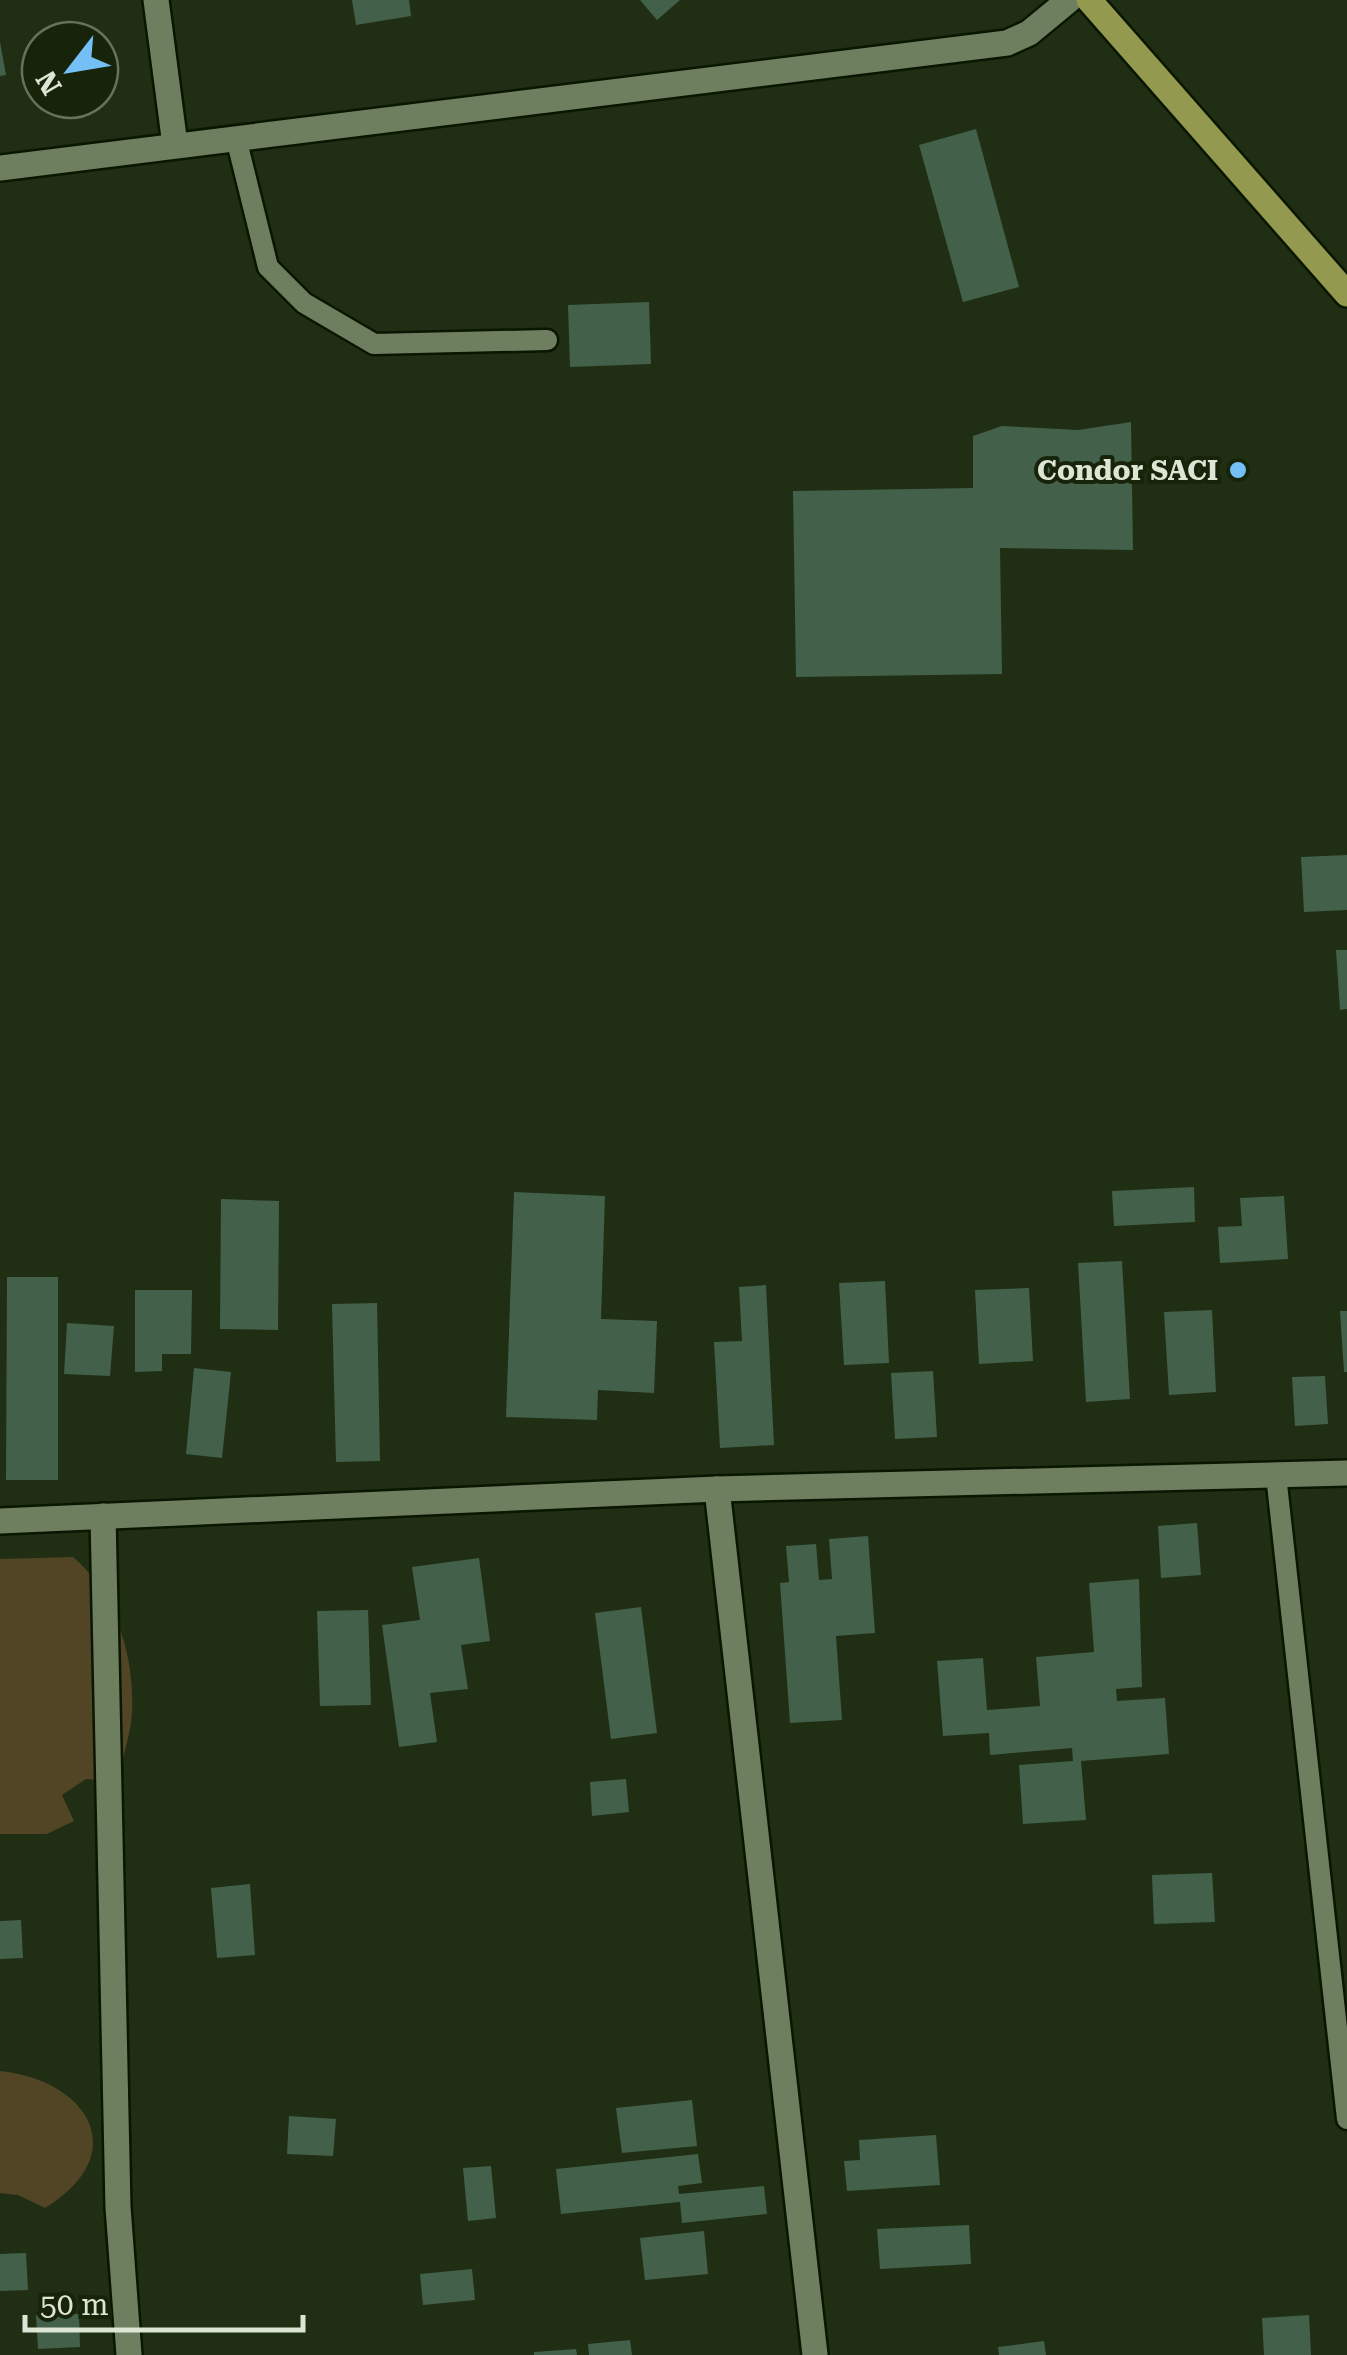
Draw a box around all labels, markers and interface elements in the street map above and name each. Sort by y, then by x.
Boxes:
north arrow [20,20,120,120]
text: N [29,65,69,100]
place label: Condor SACI [1037,454,1218,487]
marker: Condor SACI [1227,459,1249,481]
scale bar [25,2270,302,2332]
text: 50 m [40,2287,109,2322]

